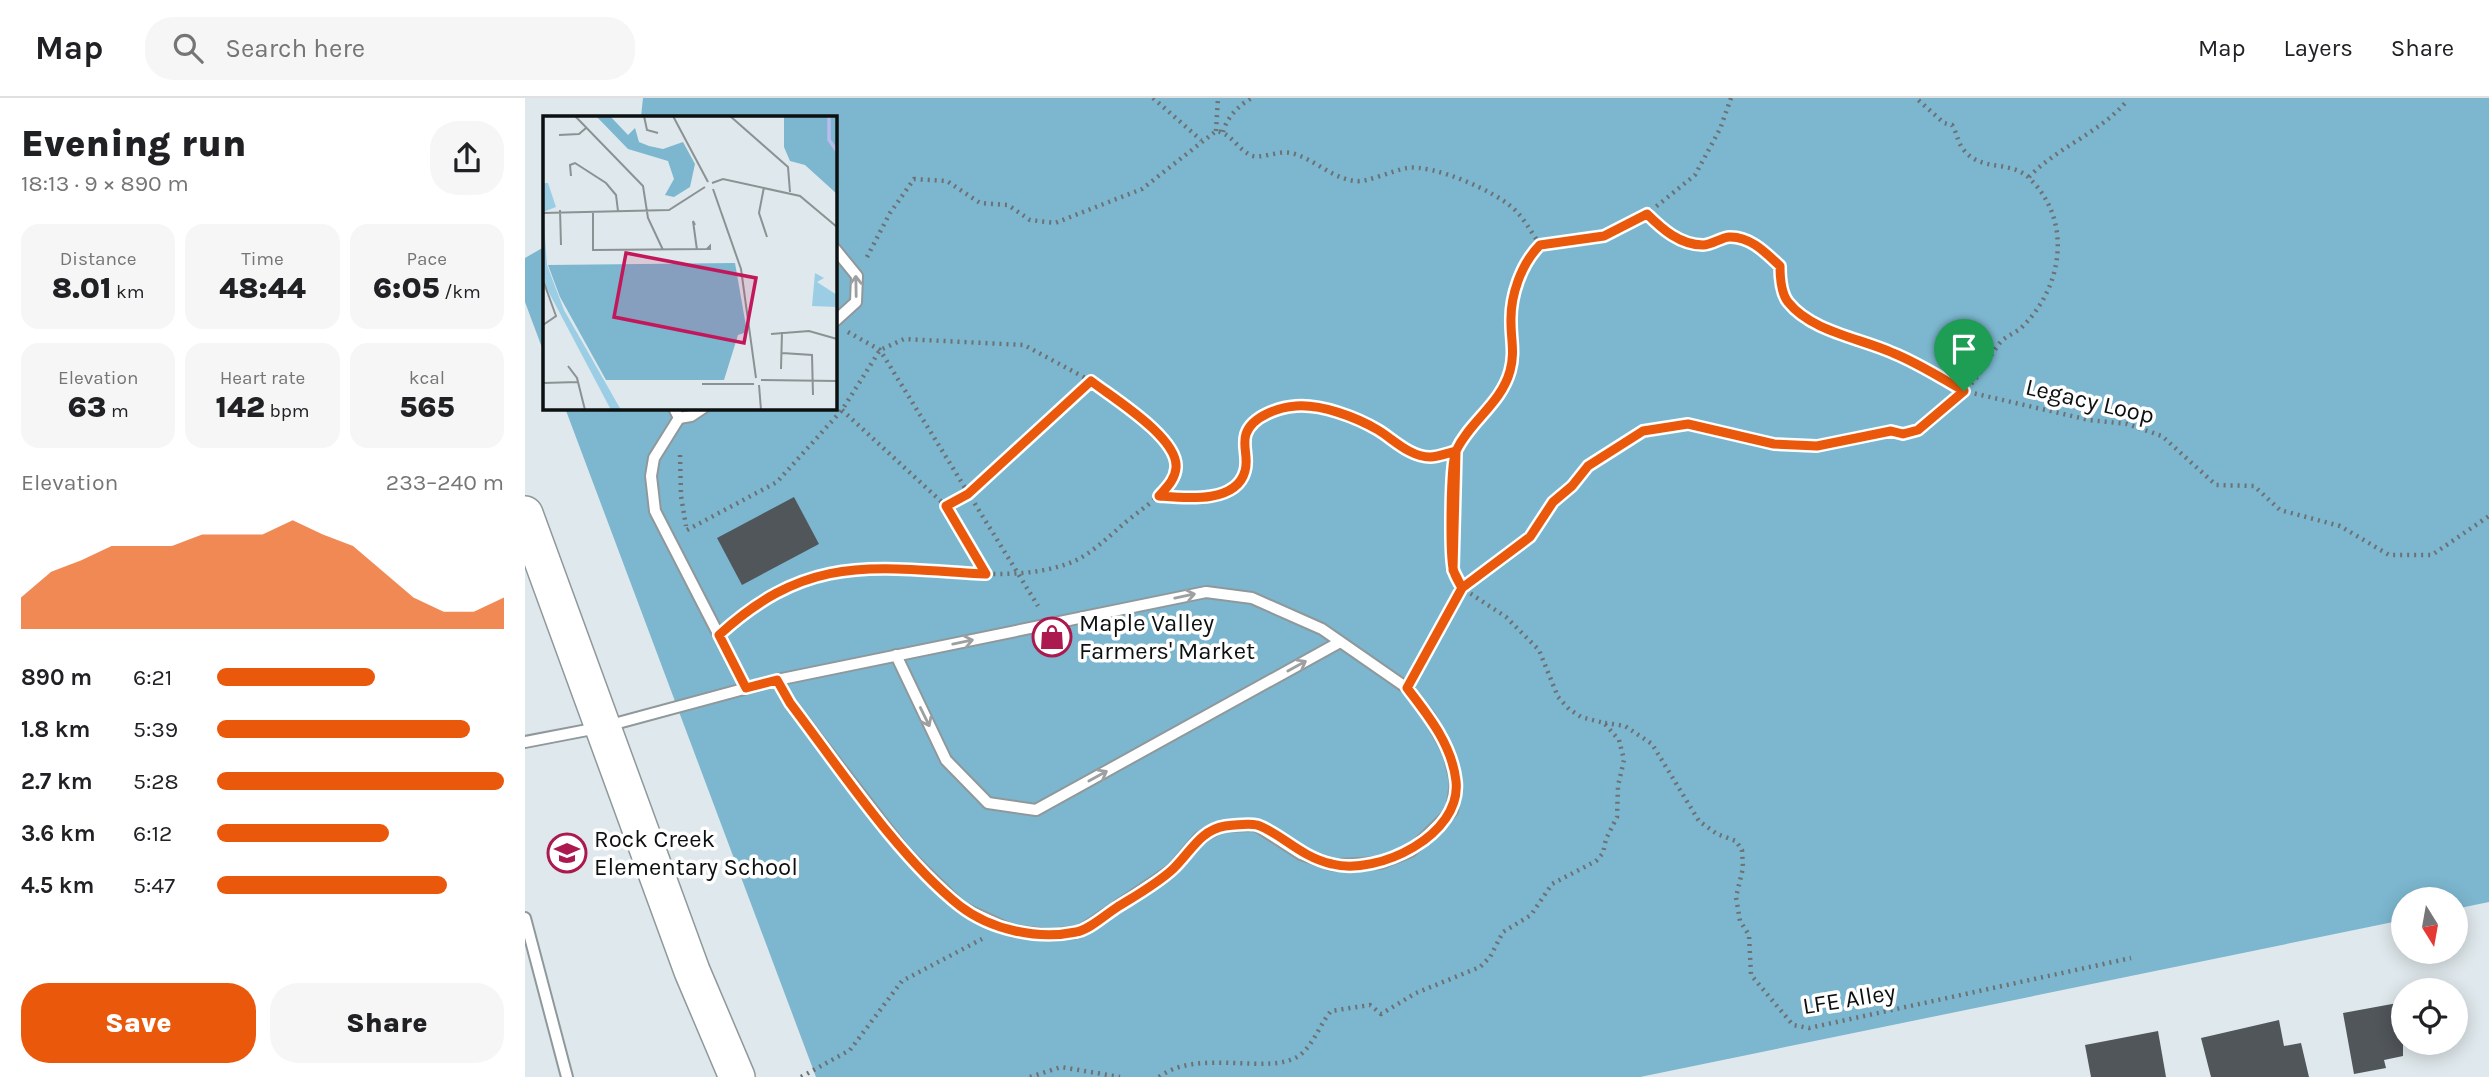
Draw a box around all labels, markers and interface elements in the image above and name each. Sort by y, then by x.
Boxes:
search box [145,17,635,80]
text: Map [35,29,103,67]
icon: search [169,29,207,67]
text: Search here [225,33,365,64]
text: Map [2198,34,2246,62]
text: Layers [2284,34,2353,62]
text: Share [2391,34,2454,62]
inset map [543,116,837,410]
text: Evening run [21,121,246,166]
button: share [430,121,504,195]
text: 18:13 · 9 × 890 m [21,170,189,197]
text: Distance [60,248,137,270]
text: Time [241,248,284,270]
text: Pace [407,248,447,270]
text: 8.01 [52,270,112,306]
text: 48:44 [219,270,306,306]
text: 6:05 [373,270,440,306]
one-way arrow [849,275,863,298]
text: km [112,281,145,303]
text: /km [440,281,481,303]
pin [1934,319,1994,391]
icon: arrive [1945,330,1983,368]
text: Elevation [58,367,138,389]
text: Heart rate [220,367,305,389]
text: kcal [409,367,445,389]
street label: Legacy Loop [2023,373,2157,429]
text: 63 [68,389,106,425]
text: 142 [215,389,265,425]
text: 565 [399,389,454,425]
text: m [106,400,129,422]
text: bpm [265,400,310,422]
text: Elevation [21,469,118,496]
text: 233–240 m [386,469,504,496]
one-way arrow [1173,588,1196,602]
place label: Maple Valley Farmers' Market [1079,609,1255,665]
shop icon: Maple Valley Farmers' Market [1031,616,1073,658]
one-way arrow [951,634,974,648]
one-way arrow [1286,659,1307,672]
text: 890 m [21,664,92,691]
text: 6:21 [133,664,172,691]
one-way arrow [919,706,932,727]
text: 1.8 km [21,716,90,743]
text: 5:39 [133,716,178,743]
text: 2.7 km [21,768,93,795]
text: 5:28 [133,768,179,795]
one-way arrow [1087,769,1108,782]
text: 3.6 km [21,820,95,847]
text: 6:12 [133,820,172,847]
place label: Rock Creek Elementary School [594,825,798,881]
school or university icon: Rock Creek Elementary School [546,832,588,874]
text: 4.5 km [21,872,94,899]
text: 5:47 [133,872,175,899]
north arrow [2391,887,2467,964]
map controls [2391,887,2468,1055]
street label: LFE Alley [1801,978,1897,1020]
button: locate [2391,978,2468,1055]
button: Save [21,983,256,1063]
button: Share [270,983,504,1063]

